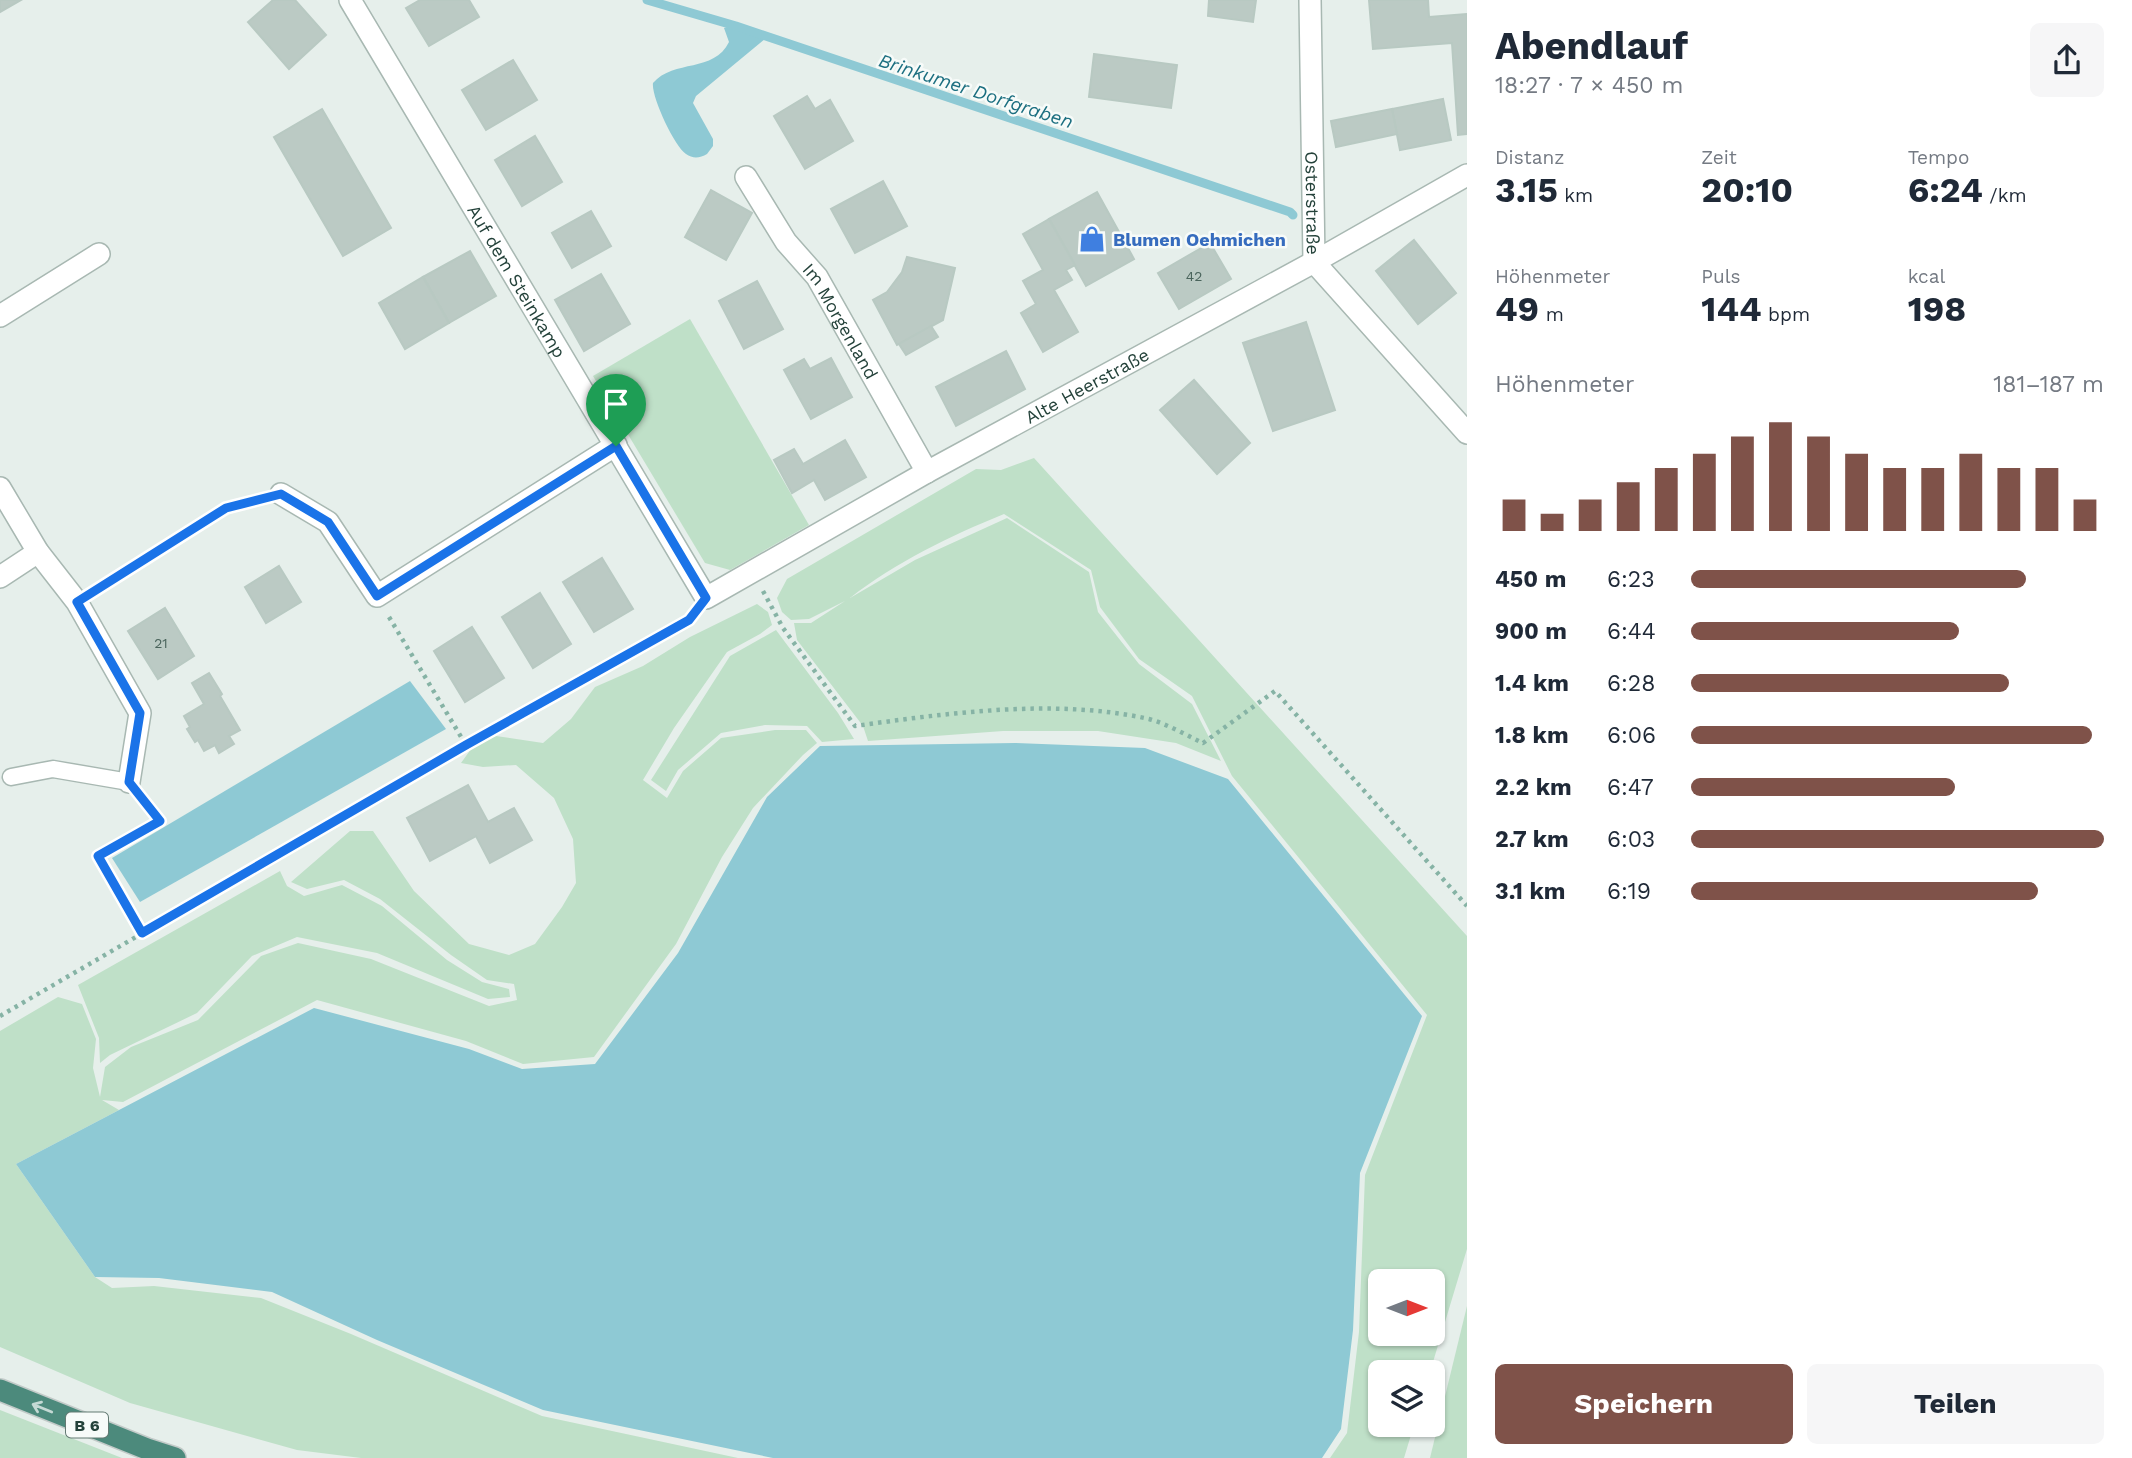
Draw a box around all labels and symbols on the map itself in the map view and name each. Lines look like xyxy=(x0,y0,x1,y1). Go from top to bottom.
water label: Brinkumer Dorfgraben xyxy=(876,49,1076,133)
street label: Osterstraße xyxy=(1302,151,1324,255)
street label: Auf dem Steinkamp xyxy=(464,201,571,361)
shop icon: Blumen Oehmichen xyxy=(1077,224,1107,254)
place label: Blumen Oehmichen xyxy=(1113,229,1286,250)
street label: Im Morgenland xyxy=(799,258,883,383)
house number: 42 xyxy=(1186,268,1202,284)
street label: Alte Heerstraße xyxy=(1021,343,1152,427)
pin xyxy=(586,374,646,446)
house number: 21 xyxy=(154,635,168,651)
north arrow xyxy=(1368,1269,1446,1346)
one-way arrow xyxy=(32,1400,54,1413)
road number: B 6 xyxy=(66,1413,108,1438)

